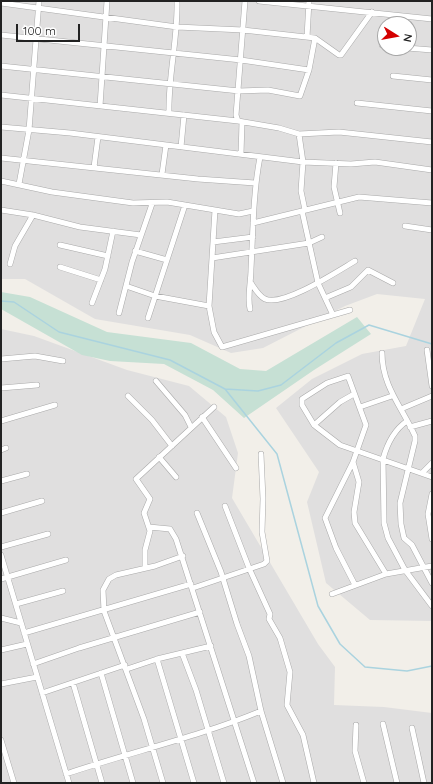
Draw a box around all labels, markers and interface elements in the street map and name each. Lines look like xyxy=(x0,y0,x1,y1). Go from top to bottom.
scale bar xyxy=(18,16,82,42)
north arrow xyxy=(377,16,417,56)
text: 100 m xyxy=(23,23,56,38)
text: N xyxy=(400,33,415,43)

